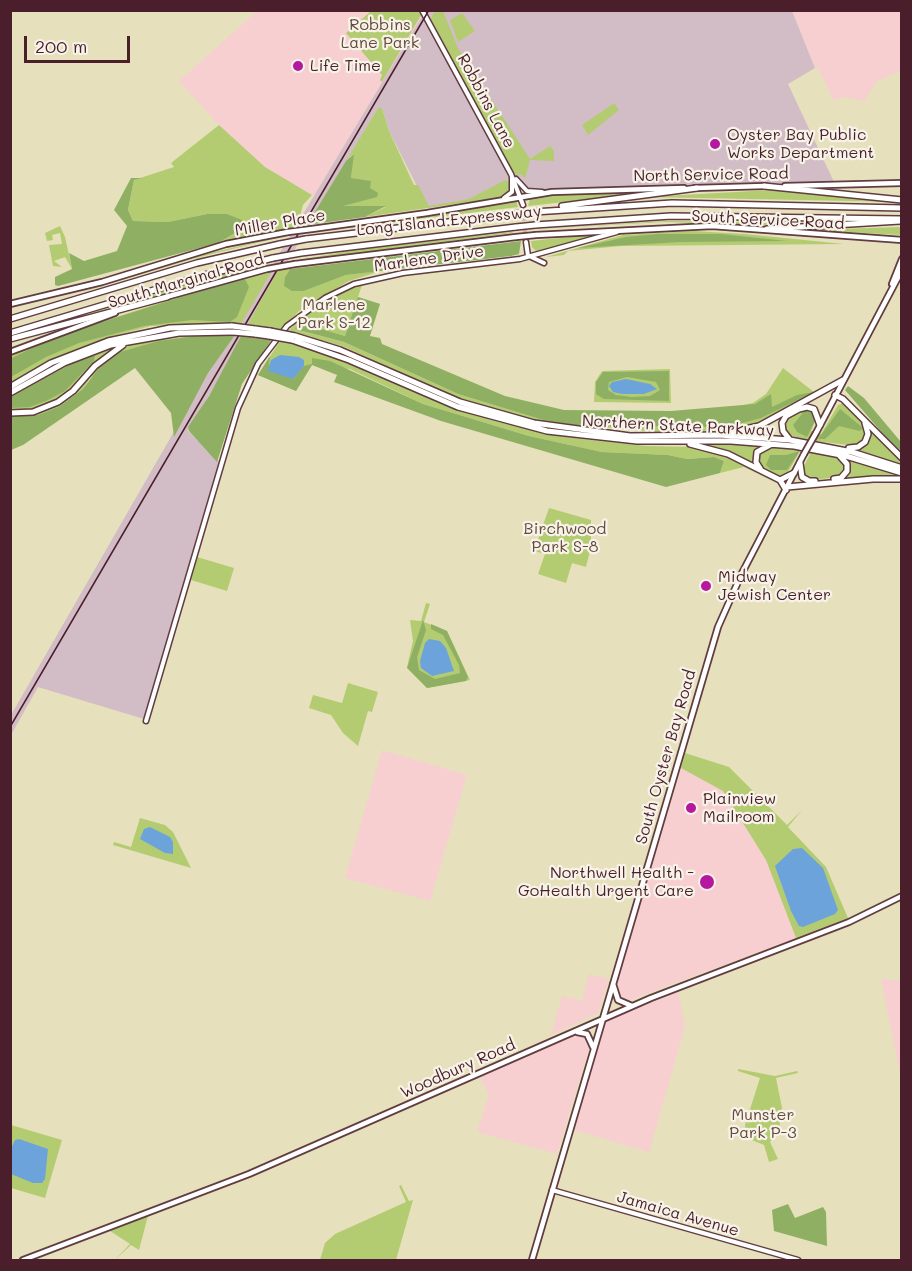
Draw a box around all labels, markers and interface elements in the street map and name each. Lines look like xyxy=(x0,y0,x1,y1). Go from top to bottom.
park label: Robbins Lane Park xyxy=(341,15,419,53)
scale bar xyxy=(27,24,134,62)
text: 200 m xyxy=(35,34,87,58)
street label: Robbins Lane xyxy=(453,51,519,151)
place label: Life Time xyxy=(310,56,381,76)
marker: Life Time xyxy=(291,59,305,73)
place label: Oyster Bay Public Works Department xyxy=(727,125,874,163)
marker: Oyster Bay Public Works Department xyxy=(708,137,722,151)
street label: North Service Road xyxy=(633,164,789,186)
street label: Long Island Expressway xyxy=(356,202,542,240)
street label: Miller Place xyxy=(233,206,327,240)
street label: South Service Road xyxy=(691,206,845,234)
street label: Marlene Drive xyxy=(373,242,485,276)
street label: South Marginal Road xyxy=(106,250,266,312)
park label: Marlene Park S-12 xyxy=(297,295,371,333)
street label: Northern State Parkway xyxy=(581,411,775,441)
park label: Birchwood Park S-8 xyxy=(524,519,606,557)
place label: Midway Jewish Center xyxy=(718,567,831,605)
marker: Midway Jewish Center xyxy=(699,579,713,593)
street label: South Oyster Bay Road xyxy=(632,668,700,846)
place label: Plainview Mailroom xyxy=(703,789,776,827)
marker: Plainview Mailroom xyxy=(684,801,698,815)
place label: Northwell Health - GoHealth Urgent Care xyxy=(518,863,694,901)
marker: Northwell Health - GoHealth Urgent Care xyxy=(698,873,716,891)
street label: Woodbury Road xyxy=(398,1035,518,1103)
park label: Munster Park P-3 xyxy=(729,1105,797,1143)
street label: Jamaica Avenue xyxy=(615,1187,741,1241)

